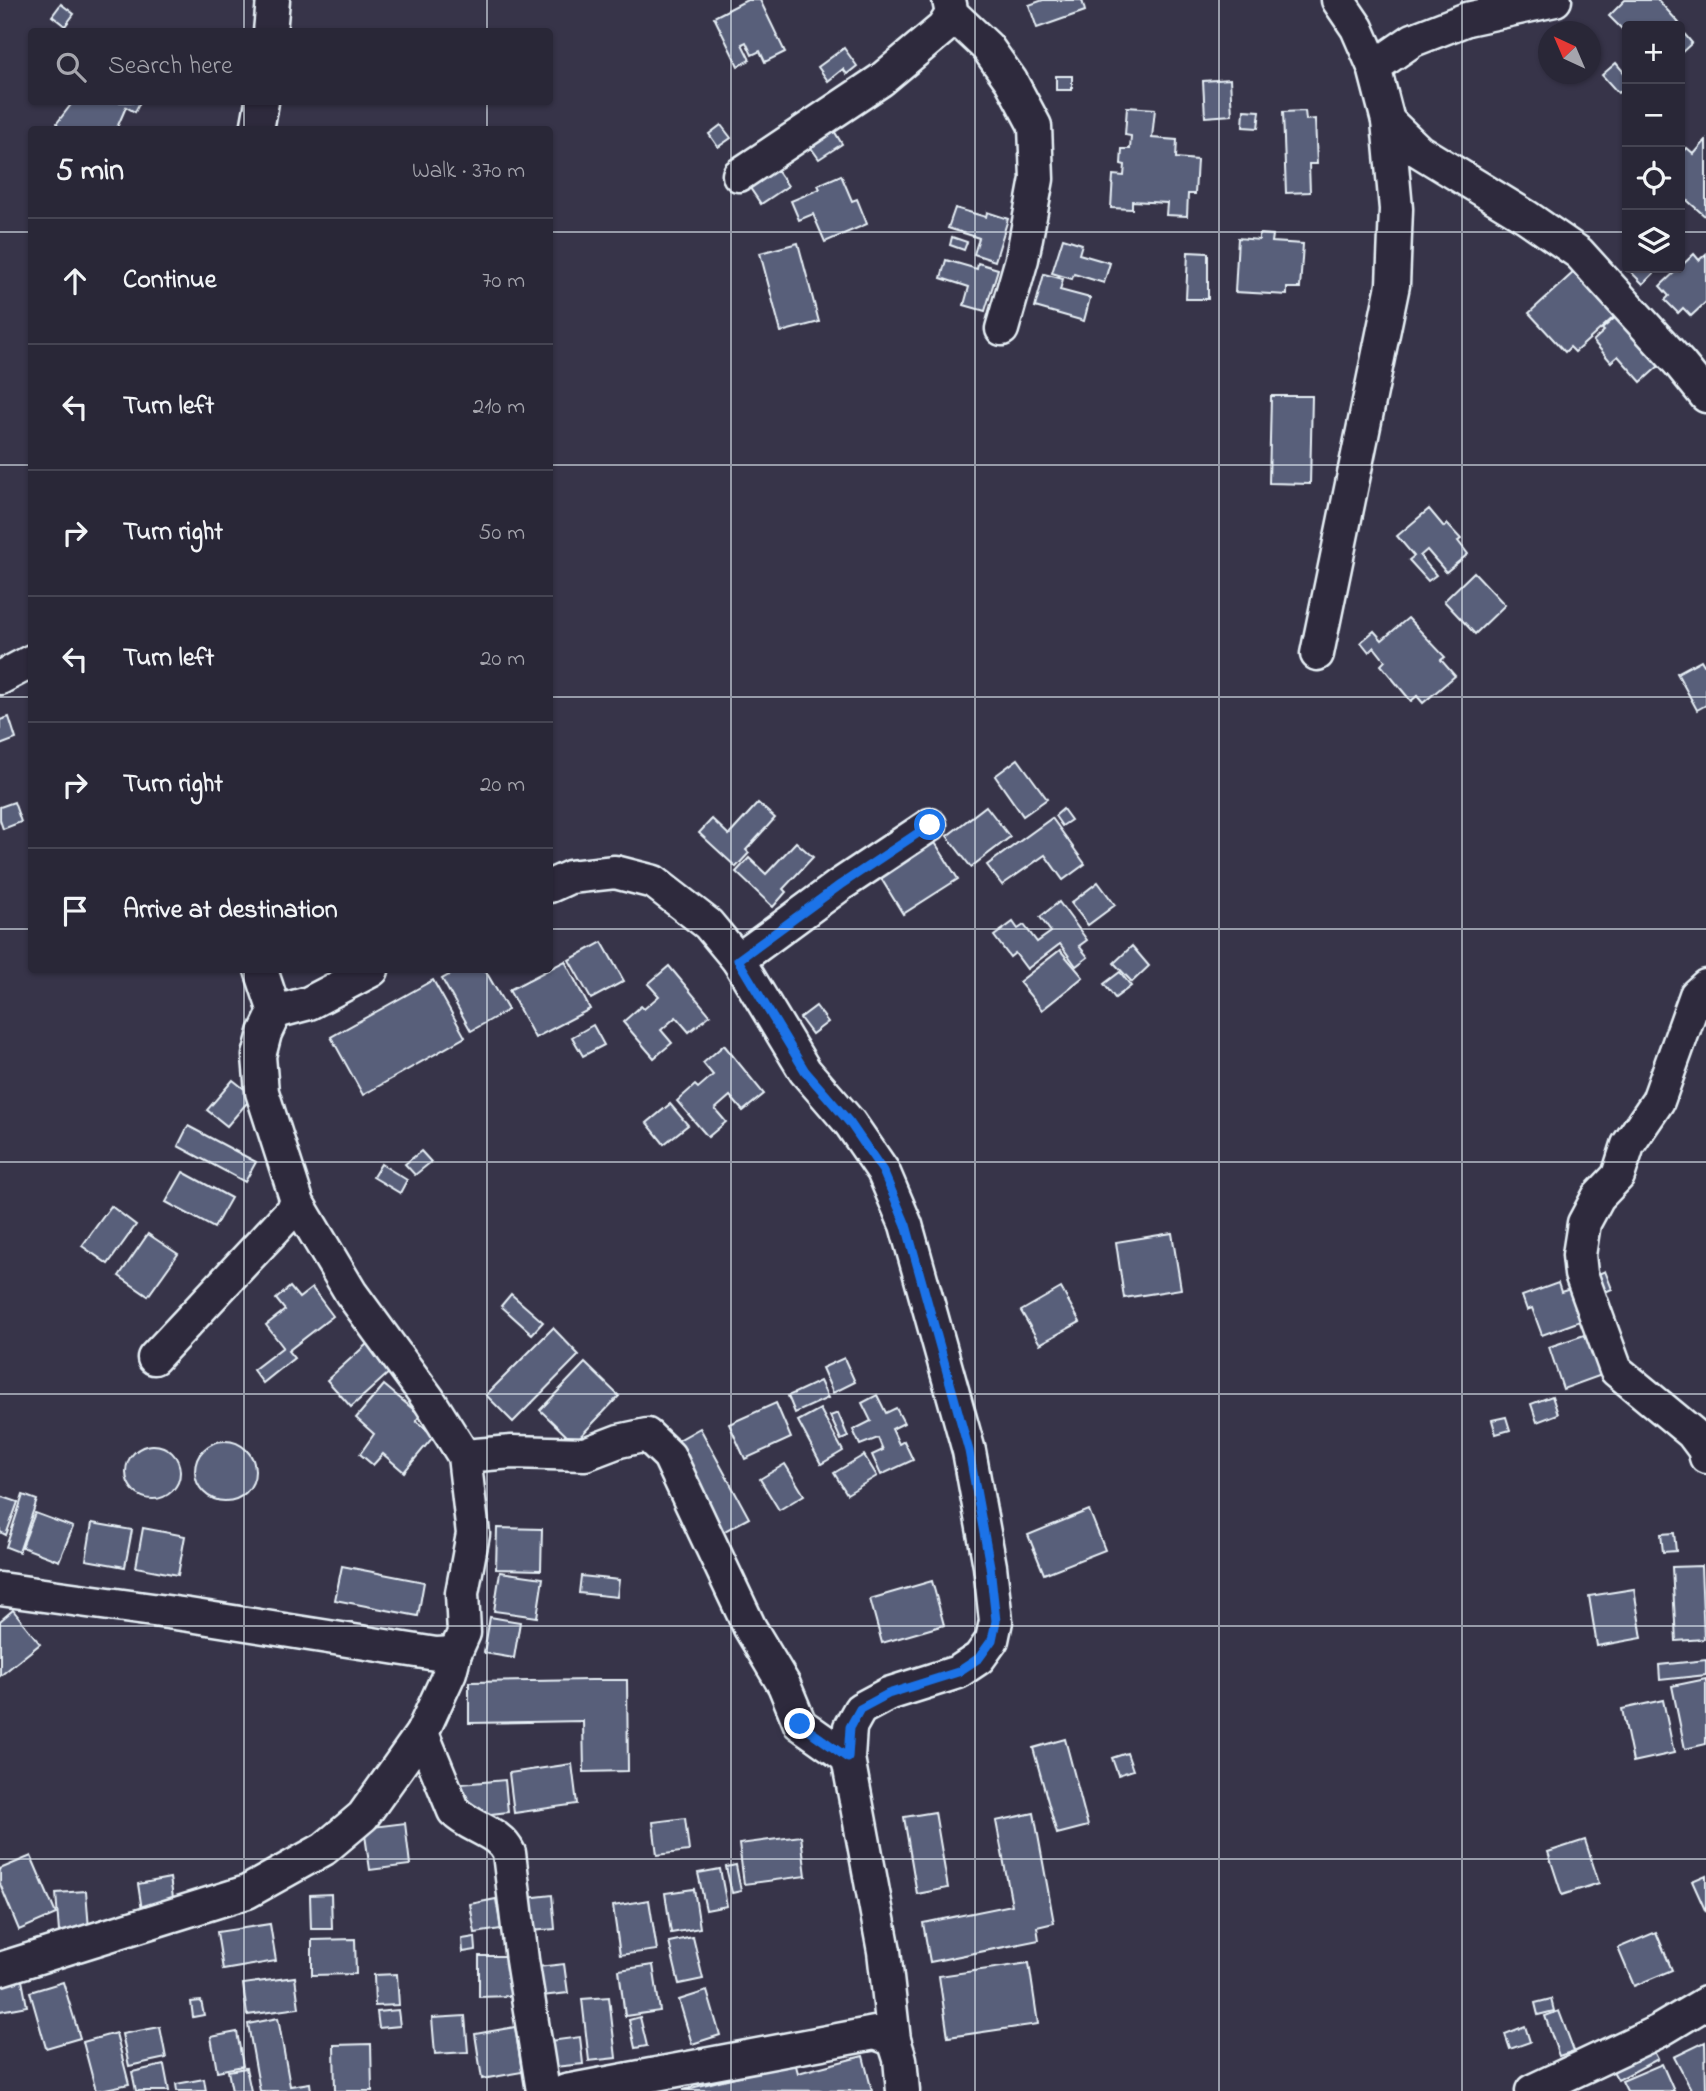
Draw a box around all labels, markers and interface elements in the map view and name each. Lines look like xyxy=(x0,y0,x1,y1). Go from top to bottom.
north arrow xyxy=(1538,21,1601,84)
map controls xyxy=(1622,21,1685,273)
button: + xyxy=(1622,21,1685,84)
search box xyxy=(28,28,553,105)
icon: search xyxy=(52,48,90,86)
text: Search here xyxy=(108,48,233,86)
button: − xyxy=(1622,84,1685,147)
button: locate xyxy=(1622,147,1685,210)
text: 5 min xyxy=(56,150,124,194)
text: Walk · 370 m xyxy=(412,155,525,188)
button: layers xyxy=(1622,210,1685,273)
icon: ahead xyxy=(56,262,94,300)
text: Continue xyxy=(123,262,216,300)
text: 70 m xyxy=(482,265,525,298)
icon: left xyxy=(56,388,94,426)
text: Turn left xyxy=(123,388,214,426)
text: 210 m xyxy=(473,391,525,424)
icon: right xyxy=(56,514,94,552)
text: Turn right xyxy=(123,514,223,552)
text: 50 m xyxy=(478,517,525,550)
icon: left xyxy=(56,640,94,678)
text: Turn left xyxy=(123,640,214,678)
text: 20 m xyxy=(480,643,525,676)
icon: right xyxy=(56,766,94,804)
text: Turn right xyxy=(123,766,223,804)
text: 20 m xyxy=(480,769,525,802)
route start xyxy=(914,809,945,840)
icon: arrive xyxy=(56,892,94,930)
text: Arrive at destination xyxy=(123,892,338,930)
route end xyxy=(784,1708,815,1739)

